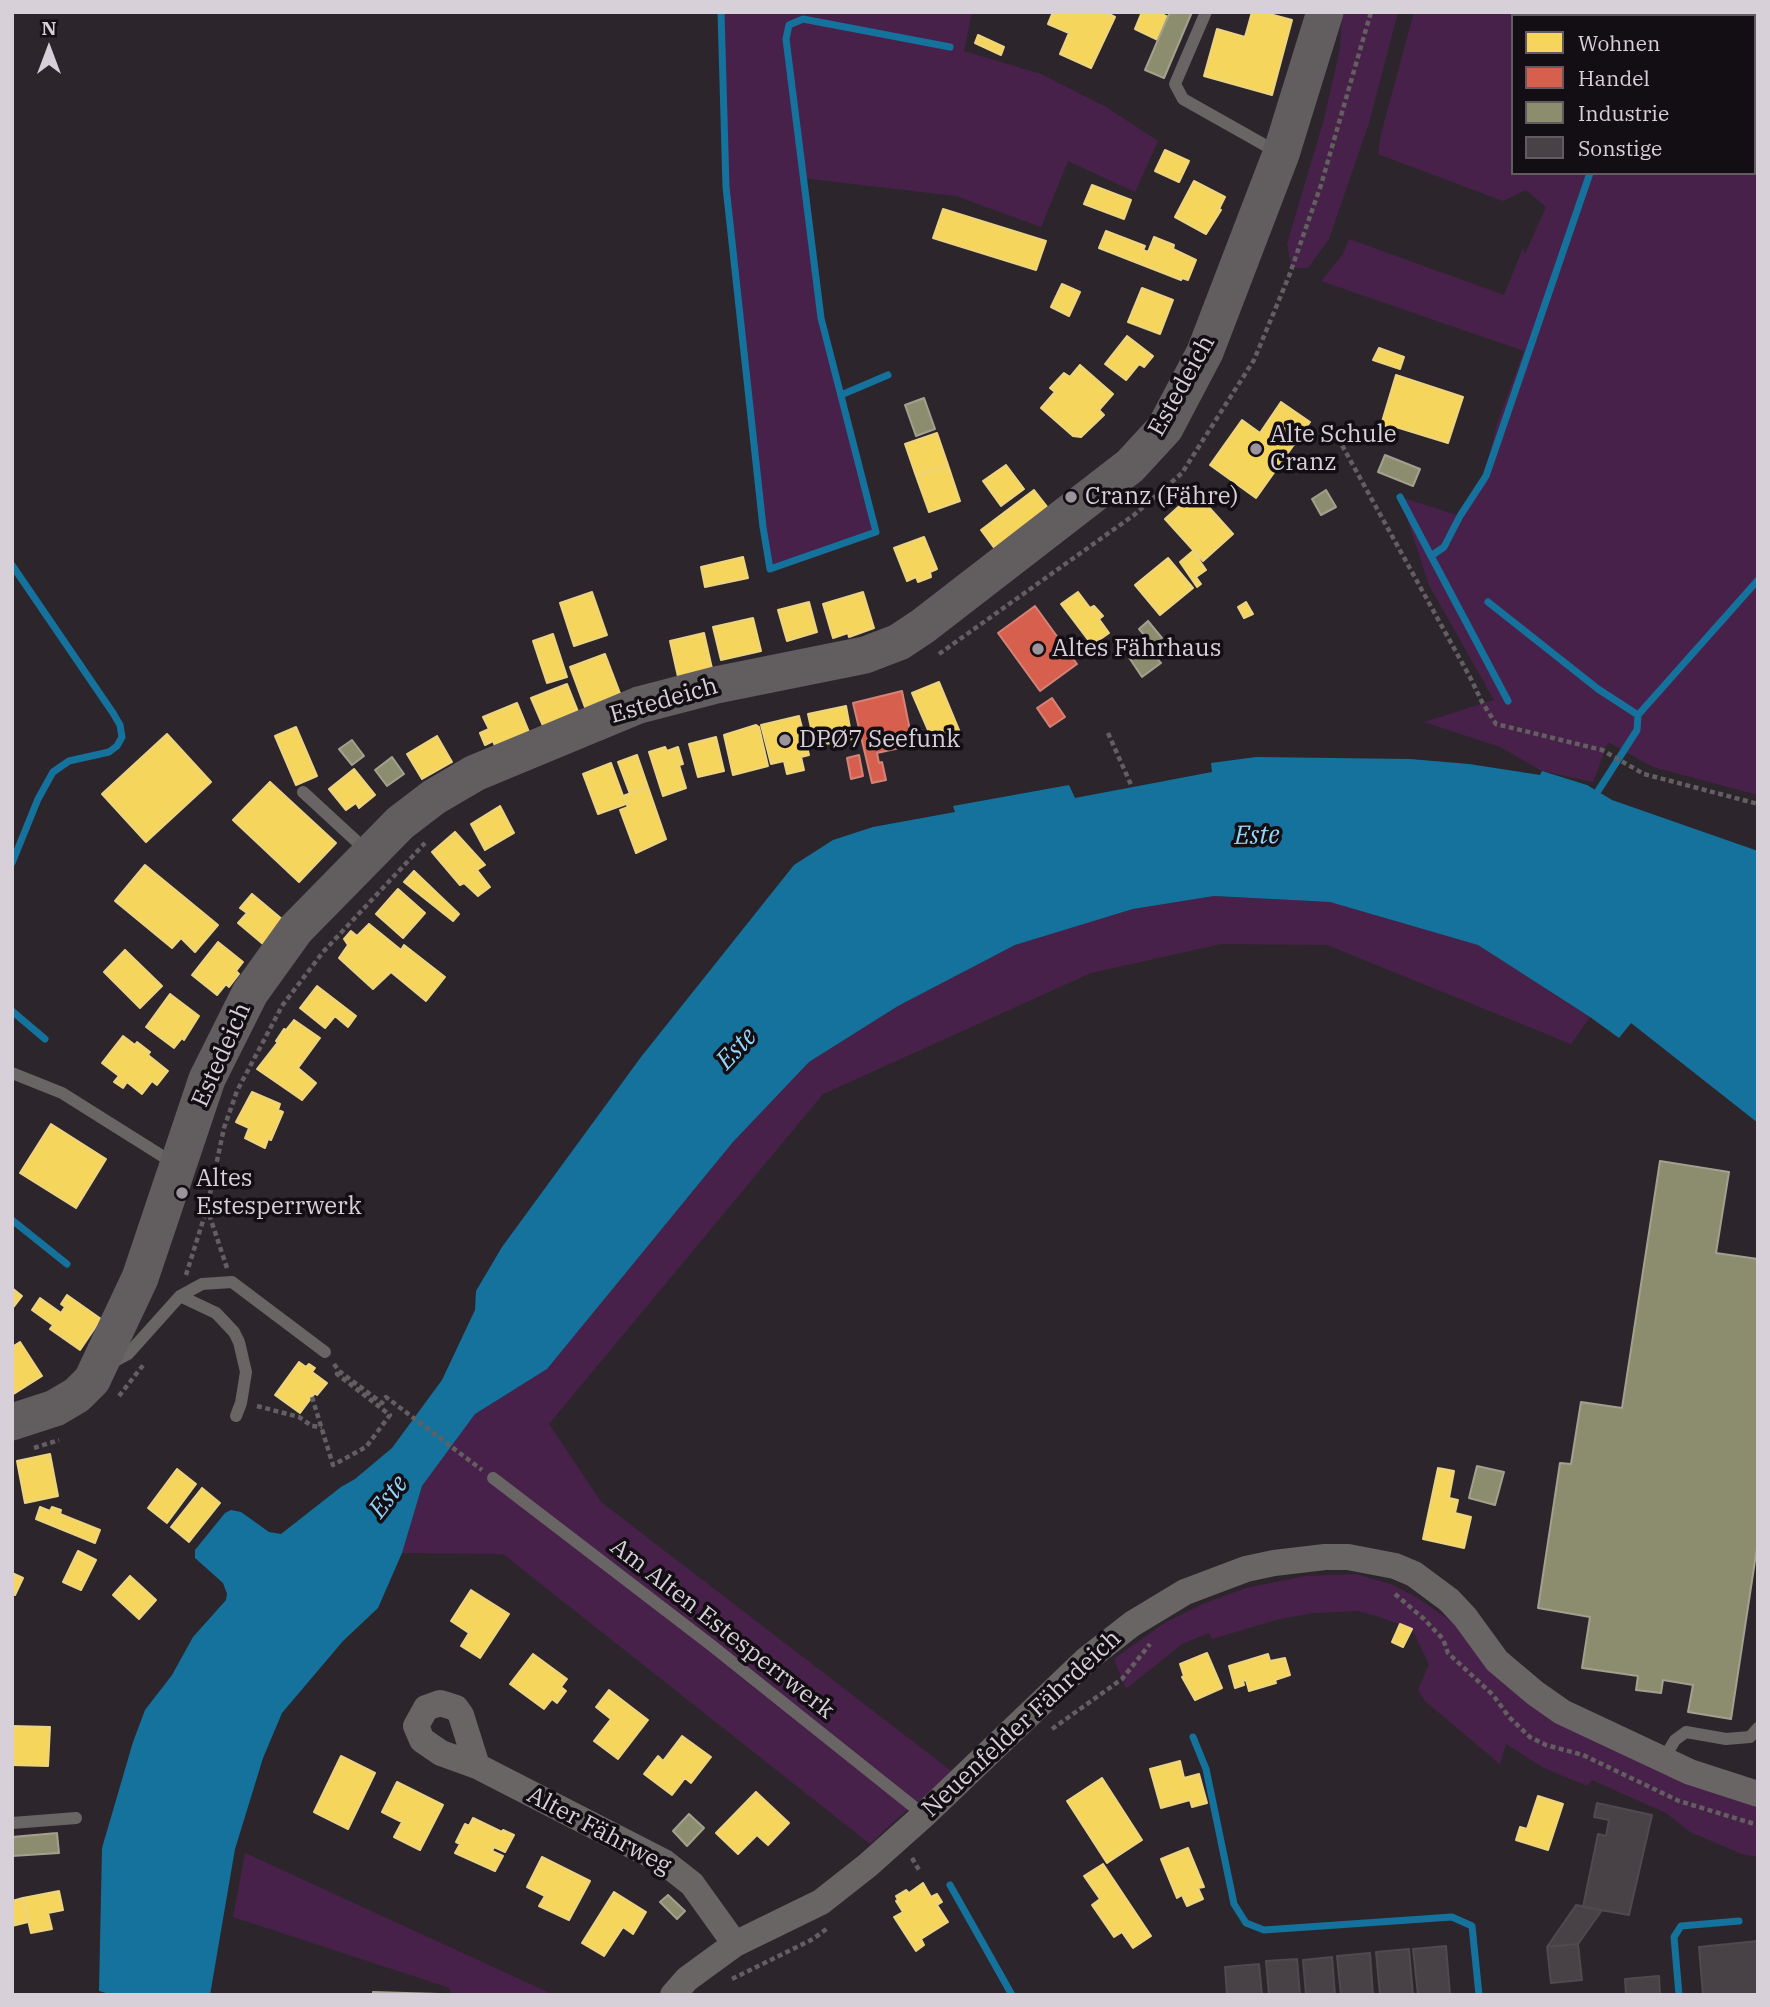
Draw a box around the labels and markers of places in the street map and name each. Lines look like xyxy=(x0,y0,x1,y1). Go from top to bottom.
place label: Alte Schule Cranz xyxy=(1270,421,1397,477)
marker: Alte Schule Cranz xyxy=(1248,441,1264,457)
place label: Cranz (Fähre) xyxy=(1085,483,1238,511)
marker: Cranz (Fähre) xyxy=(1063,489,1079,505)
place label: Altes Fährhaus xyxy=(1052,635,1221,663)
marker: Altes Fährhaus xyxy=(1030,641,1046,657)
place label: DPØ7 Seefunk xyxy=(799,726,960,754)
marker: DPØ7 Seefunk xyxy=(777,732,793,748)
place label: Altes Estesperrwerk xyxy=(196,1165,362,1221)
marker: Altes Estesperrwerk xyxy=(174,1185,190,1201)

